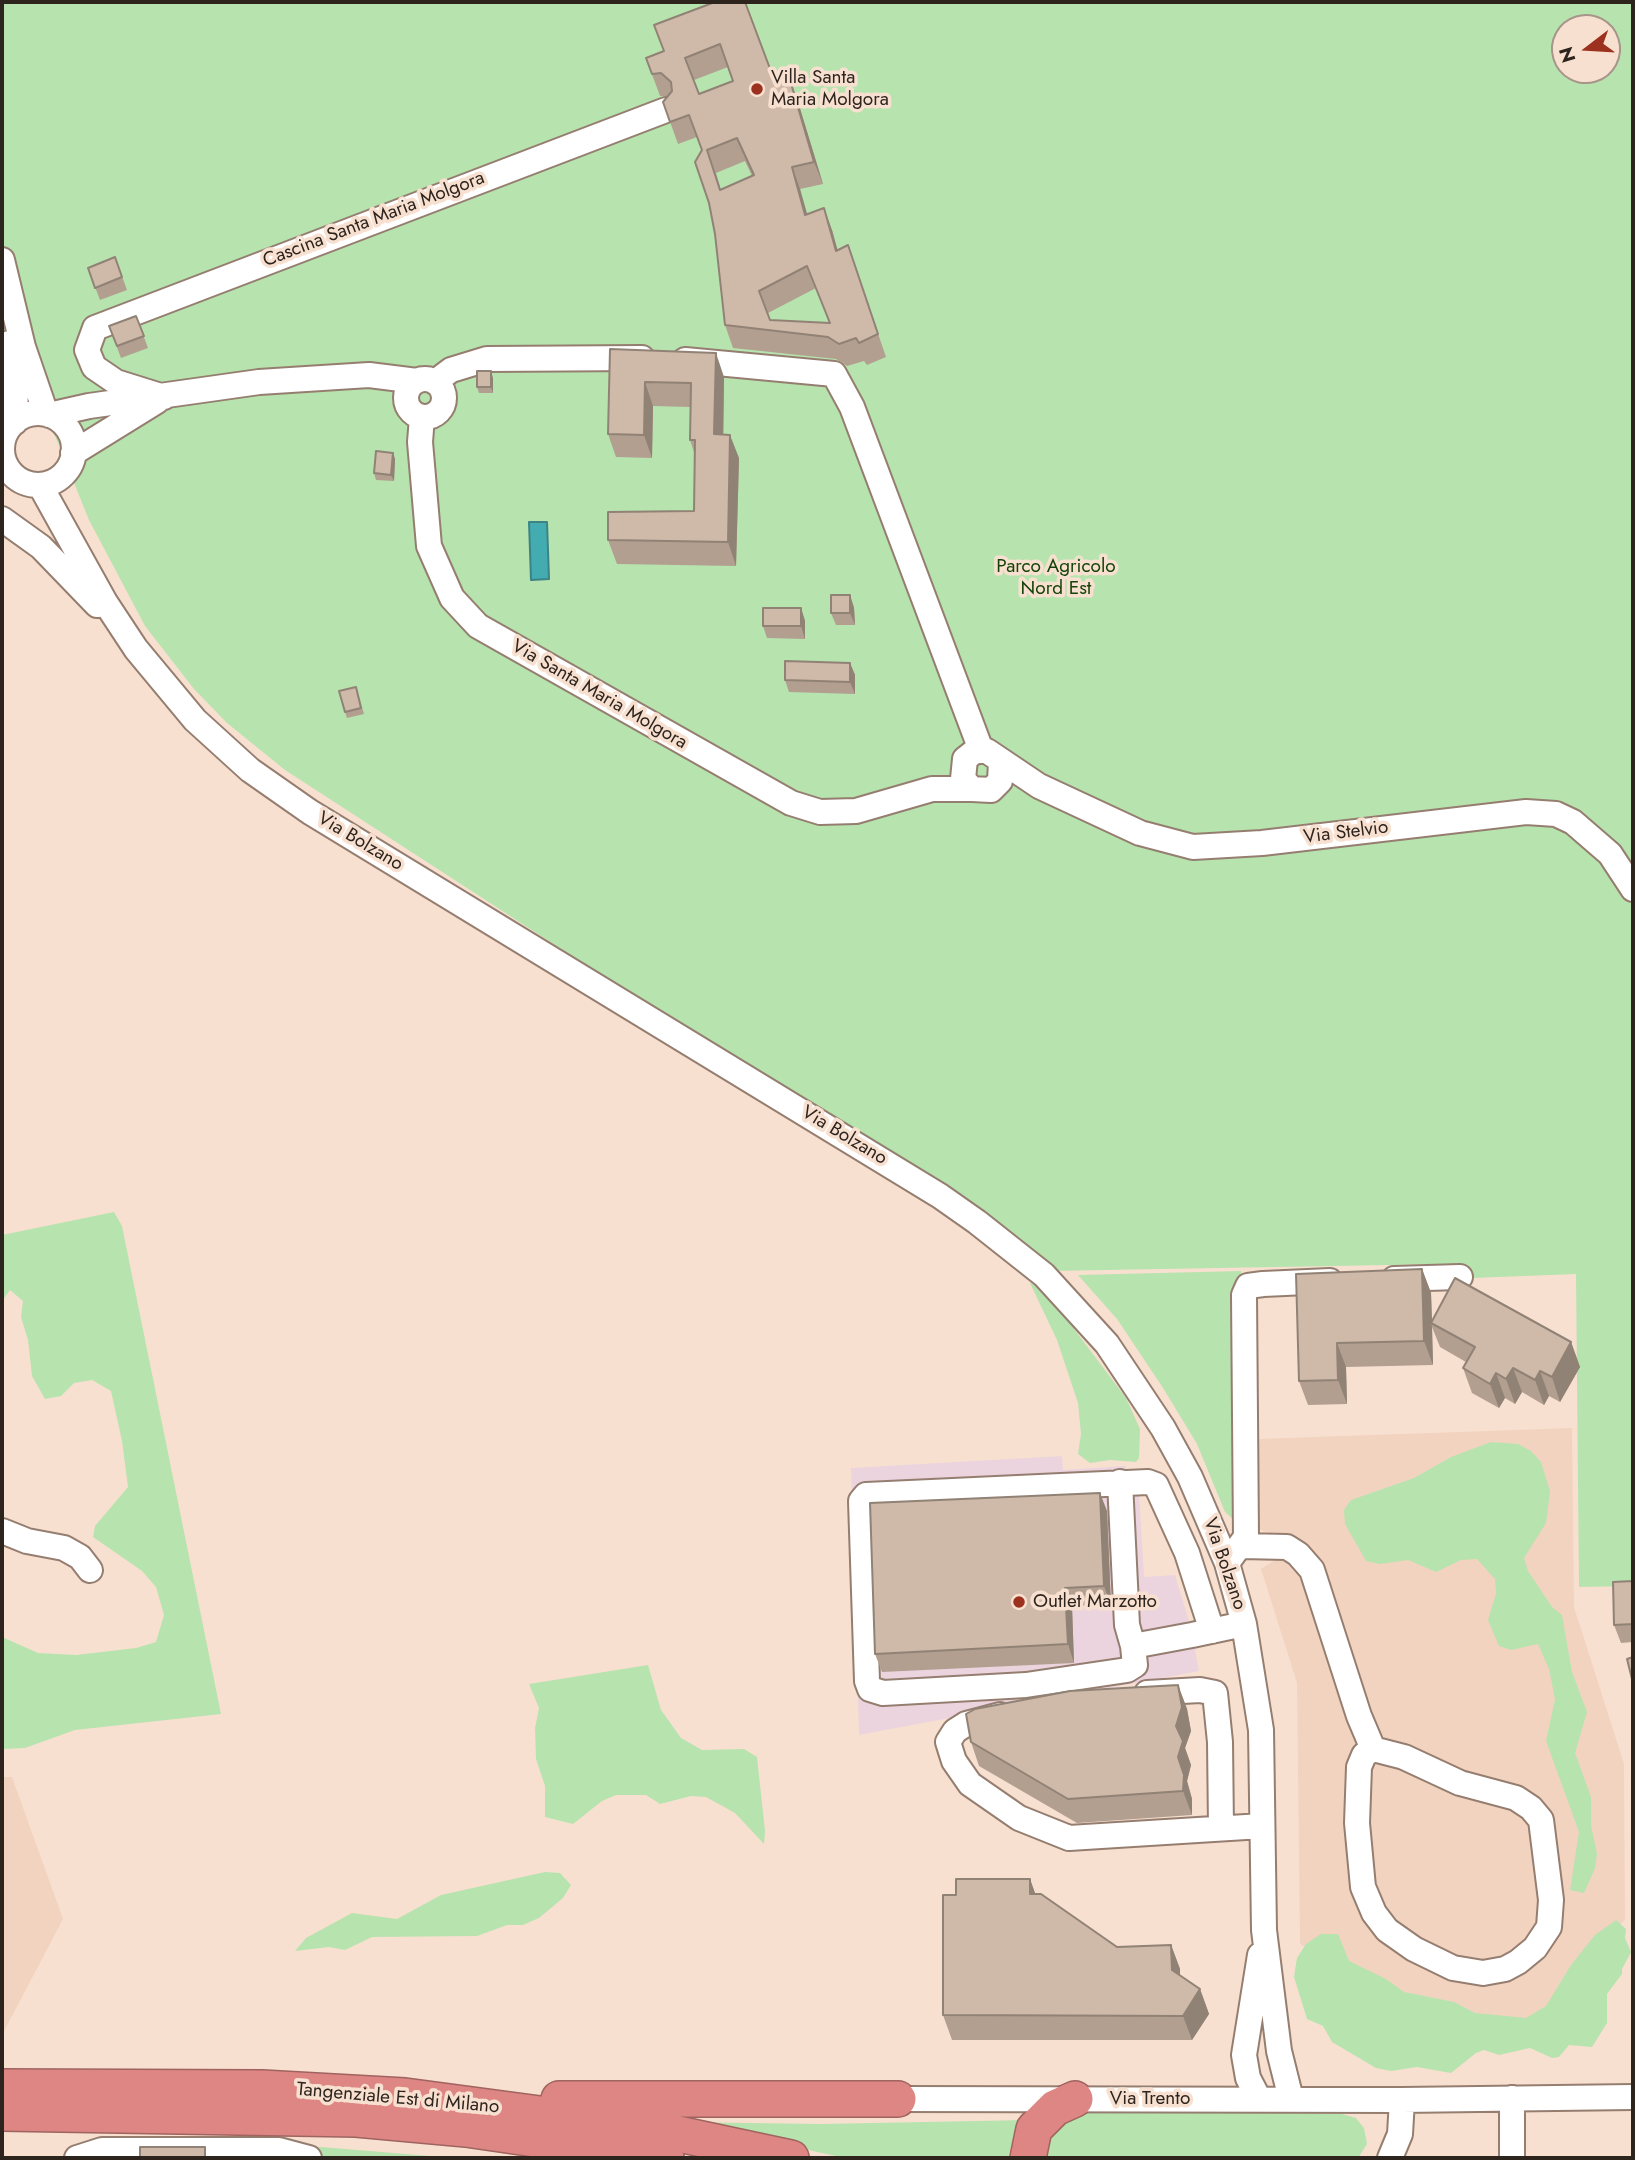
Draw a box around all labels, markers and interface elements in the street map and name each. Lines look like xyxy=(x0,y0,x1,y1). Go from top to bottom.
north arrow xyxy=(1551,14,1621,84)
text: N xyxy=(1552,44,1582,66)
place label: Villa Santa Maria Molgora xyxy=(771,67,889,111)
marker: Villa Santa Maria Molgora xyxy=(749,81,765,97)
street label: Cascina Santa Maria Molgora xyxy=(260,167,488,273)
park label: Parco Agricolo Nord Est xyxy=(996,556,1116,600)
street label: Via Santa Maria Molgora xyxy=(507,635,691,755)
street label: Via Bolzano xyxy=(313,808,407,876)
street label: Via Stelvio xyxy=(1302,816,1390,850)
street label: Via Bolzano xyxy=(797,1102,891,1170)
street label: Via Bolzano xyxy=(1198,1515,1250,1613)
place label: Outlet Marzotto xyxy=(1033,1591,1157,1613)
marker: Outlet Marzotto xyxy=(1011,1594,1027,1610)
street label: Tangenziale Est di Milano xyxy=(296,2079,500,2119)
street label: Via Trento xyxy=(1110,2088,1190,2110)

